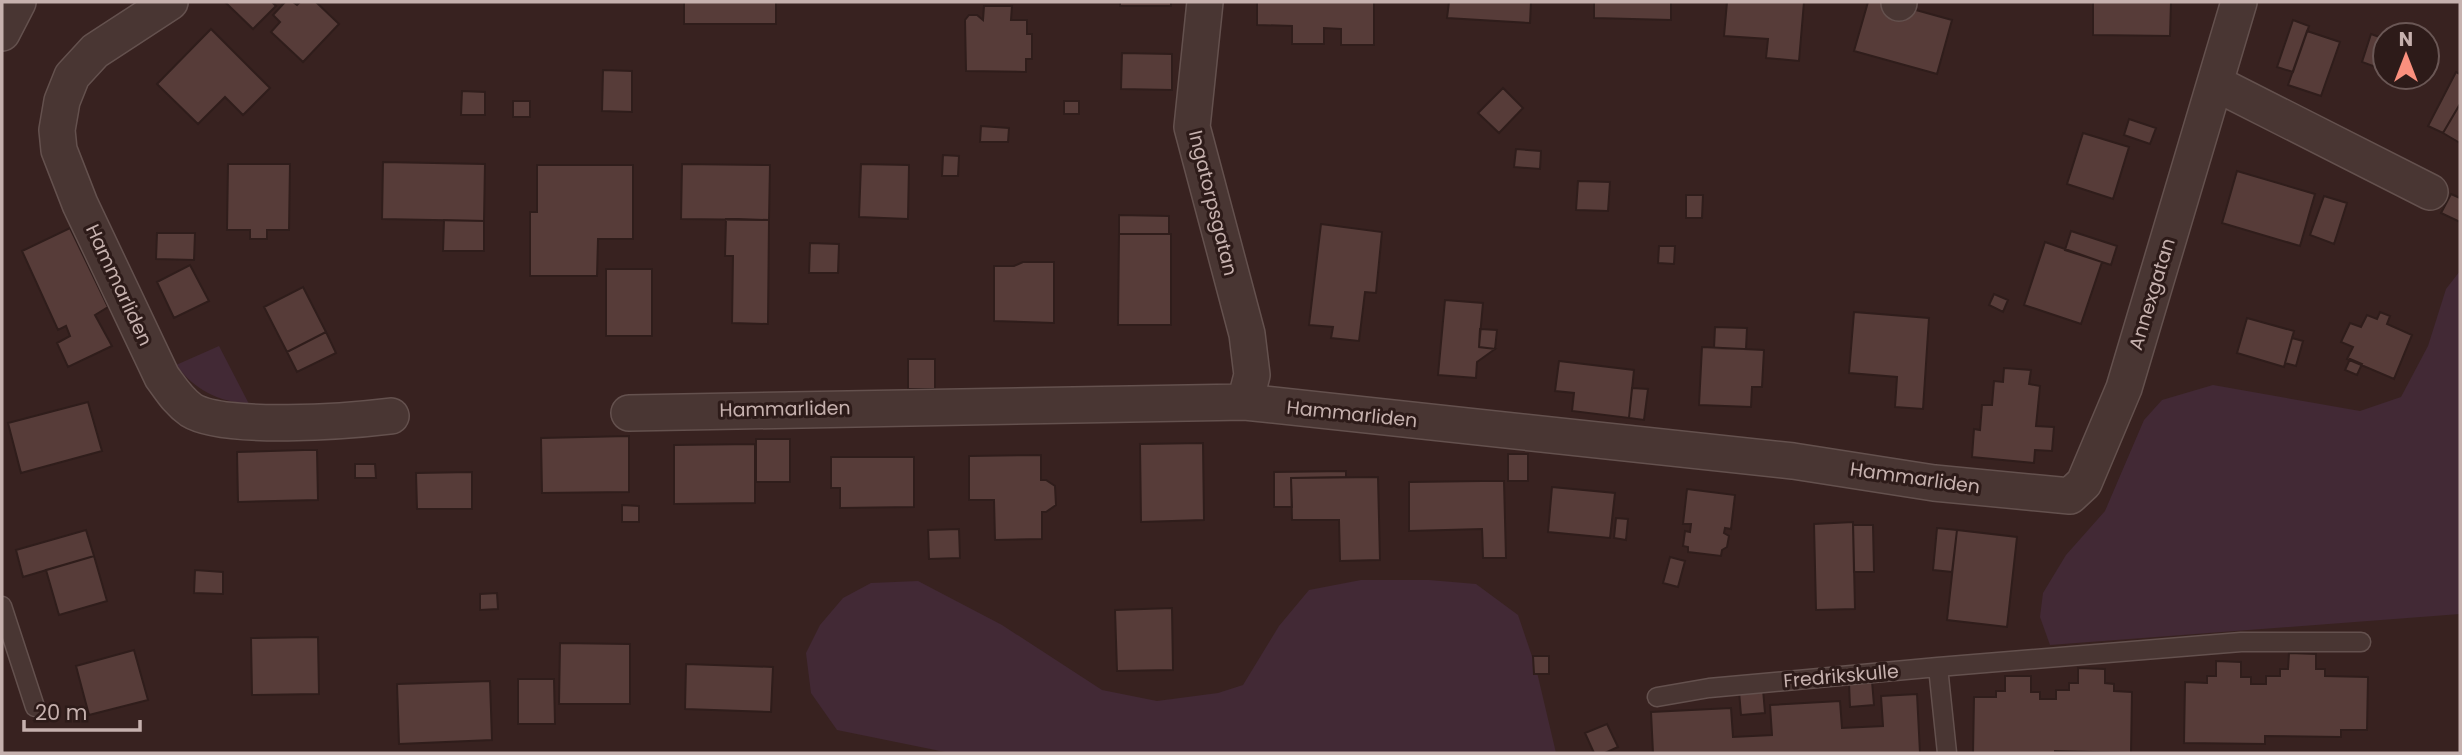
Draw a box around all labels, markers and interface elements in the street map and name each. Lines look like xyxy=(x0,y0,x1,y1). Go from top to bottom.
north arrow xyxy=(2371,21,2441,91)
text: N xyxy=(2399,26,2413,53)
street label: Ingatorpsgatan xyxy=(1182,127,1244,279)
street label: Hammarliden xyxy=(79,220,159,350)
street label: Annexgatan xyxy=(2122,235,2182,353)
street label: Hammarliden xyxy=(719,394,851,424)
street label: Hammarliden xyxy=(1285,394,1419,434)
street label: Hammarliden xyxy=(1848,456,1982,500)
street label: Fredrikskulle xyxy=(1782,658,1900,694)
scale bar xyxy=(24,688,140,732)
text: 20 m xyxy=(35,698,88,727)

